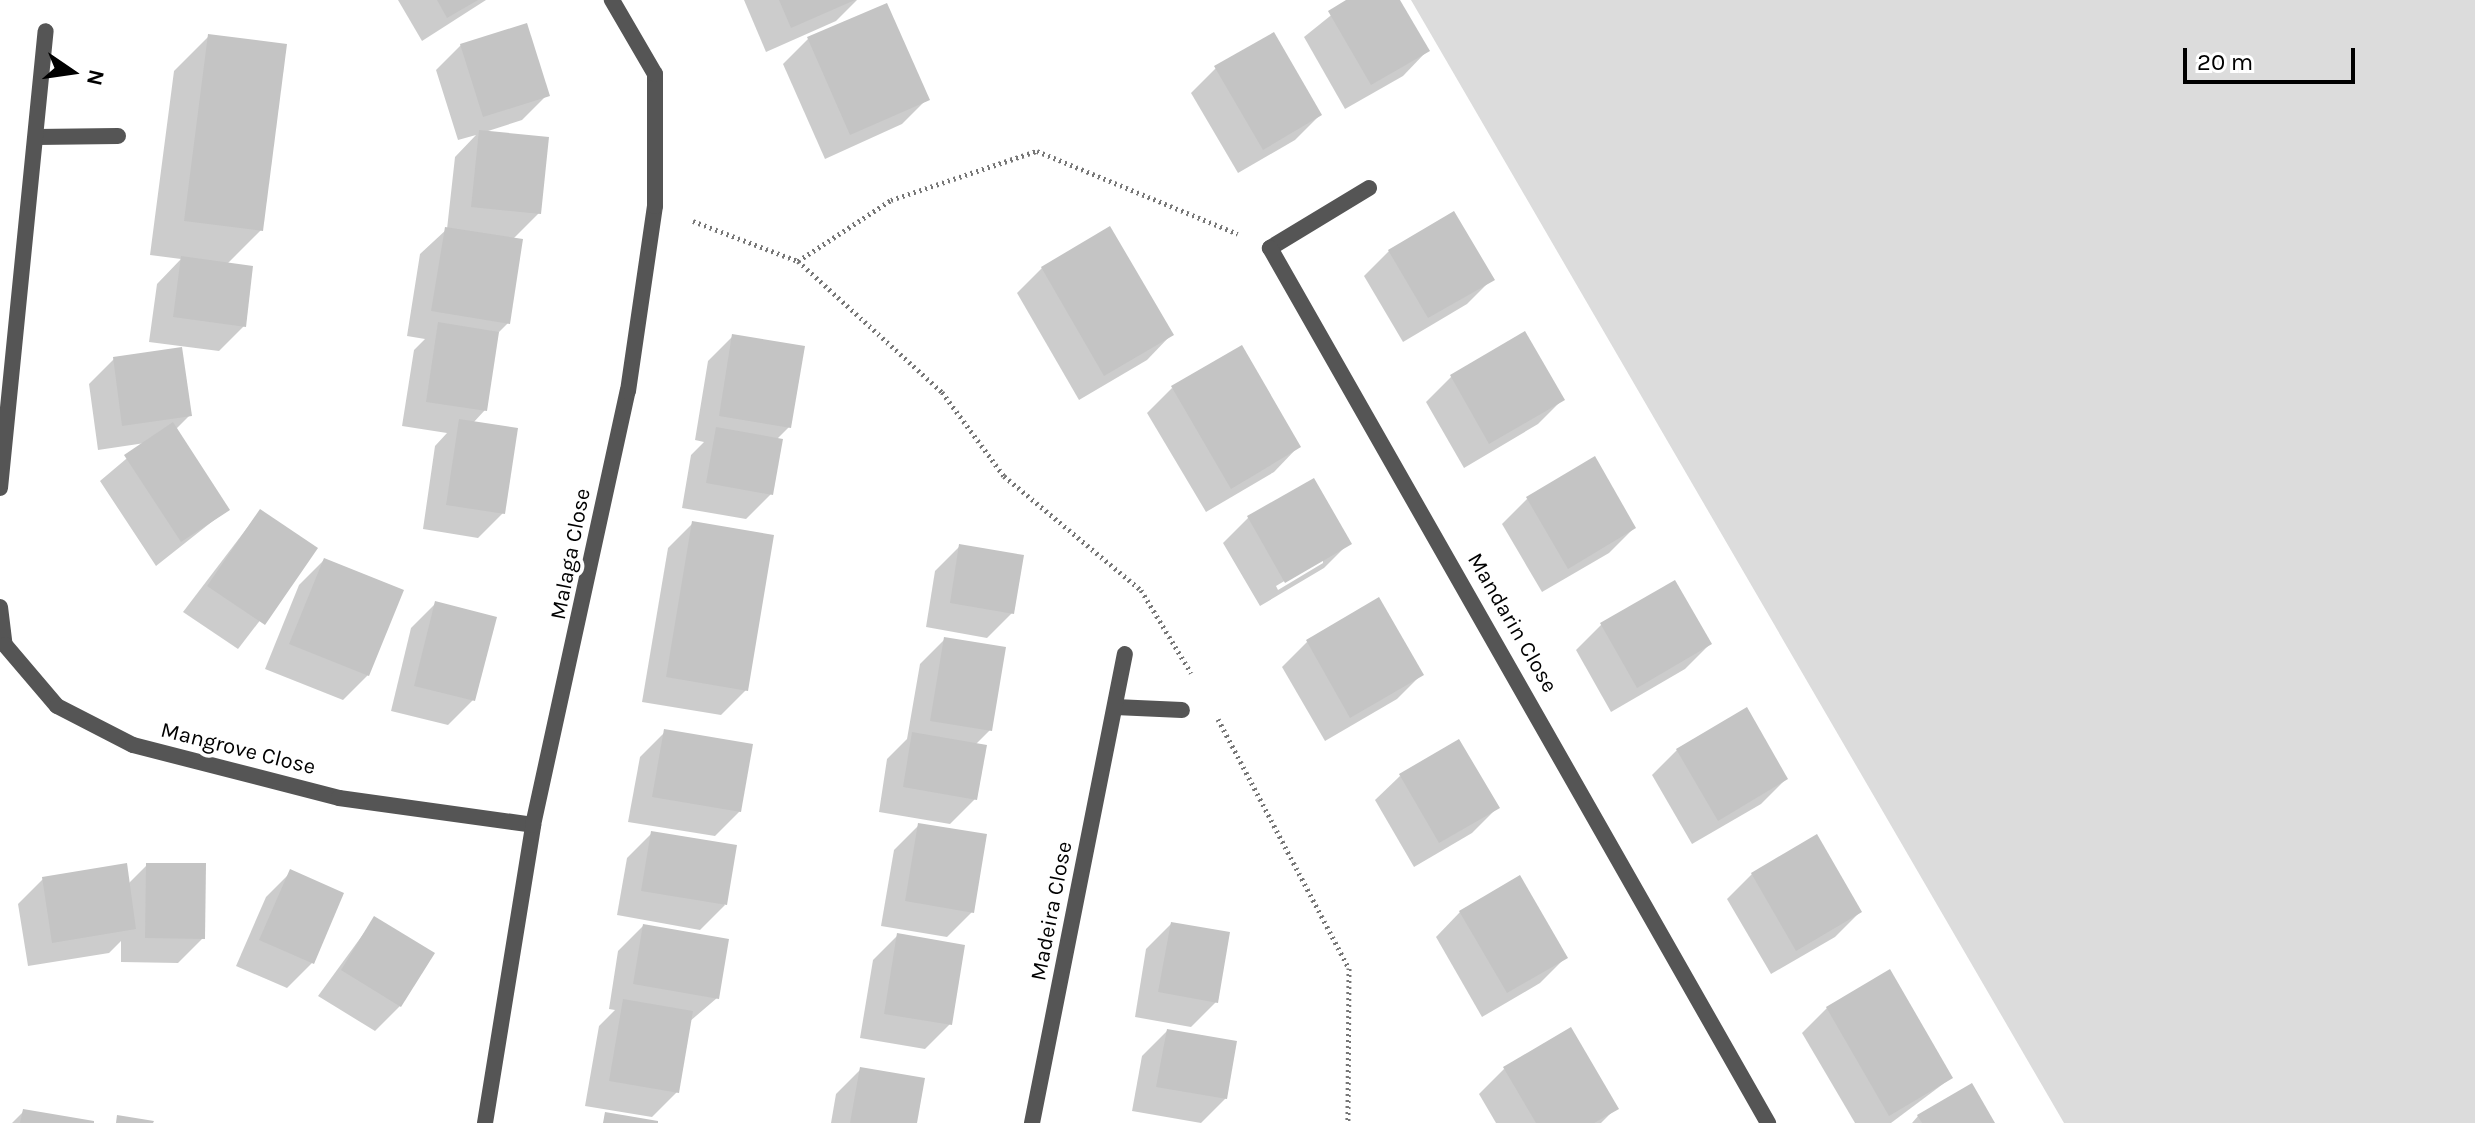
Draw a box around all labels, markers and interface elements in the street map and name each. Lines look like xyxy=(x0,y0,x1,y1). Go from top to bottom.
north arrow xyxy=(32,32,112,112)
scale bar xyxy=(2187,32,2359,82)
text: 20 m xyxy=(2197,48,2253,76)
text: N xyxy=(81,67,110,88)
street label: Malaga Close xyxy=(545,486,597,622)
street label: Mandarin Close xyxy=(1461,549,1563,697)
street label: Mangrove Close xyxy=(158,717,318,781)
street label: Madeira Close xyxy=(1026,839,1078,983)

